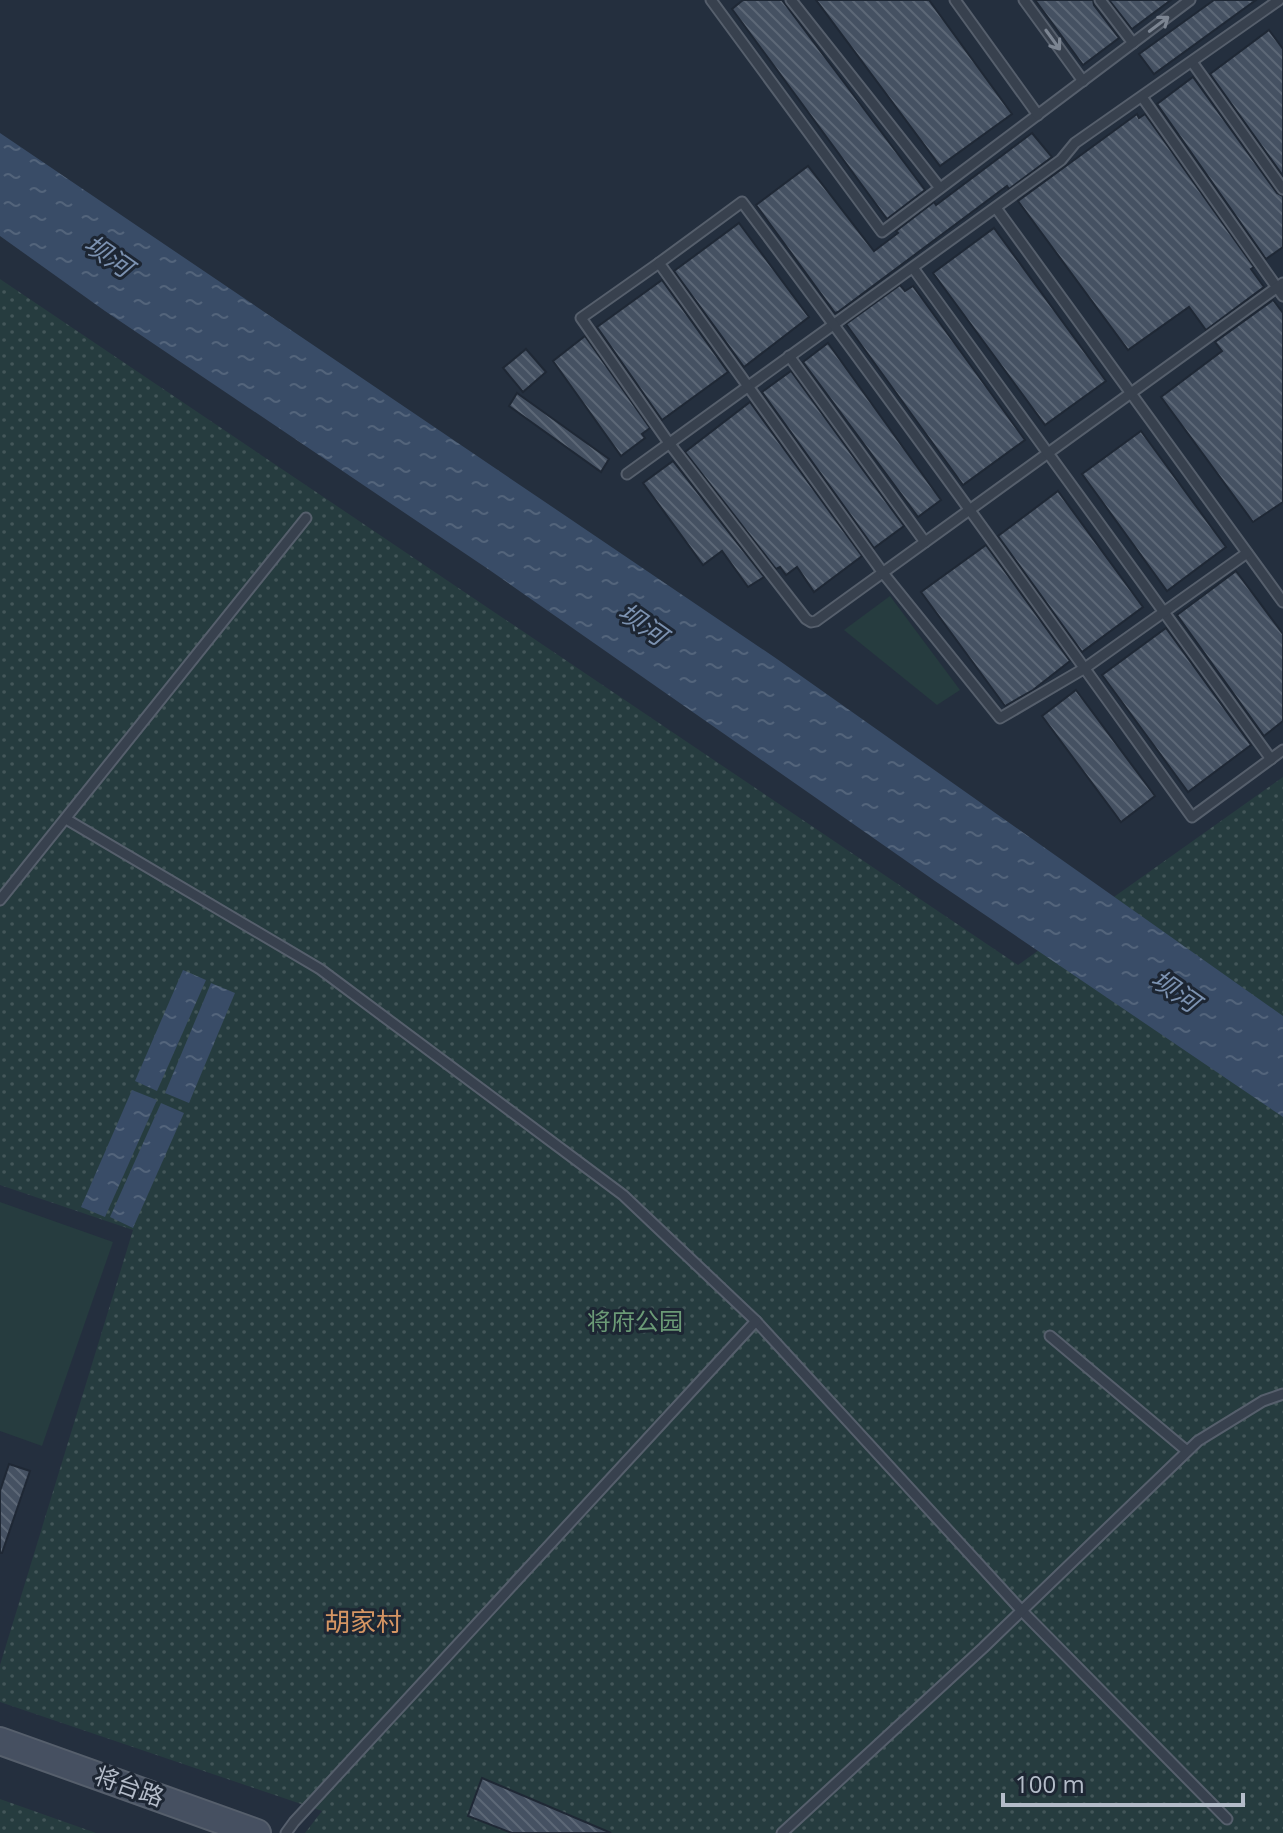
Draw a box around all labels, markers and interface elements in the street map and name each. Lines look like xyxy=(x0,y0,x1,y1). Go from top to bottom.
one-way arrow xyxy=(1148,15,1169,32)
one-way arrow xyxy=(1045,29,1062,51)
water label: 坝河 xyxy=(77,226,144,288)
water label: 坝河 xyxy=(611,594,678,656)
water label: 坝河 xyxy=(1144,961,1211,1023)
park label: 将府公园 xyxy=(587,1304,683,1337)
district label: 胡家村 xyxy=(324,1603,402,1639)
scale bar xyxy=(1003,1757,1243,1807)
street label: 将台路 xyxy=(90,1758,169,1813)
text: 100 m xyxy=(1015,1767,1085,1800)

